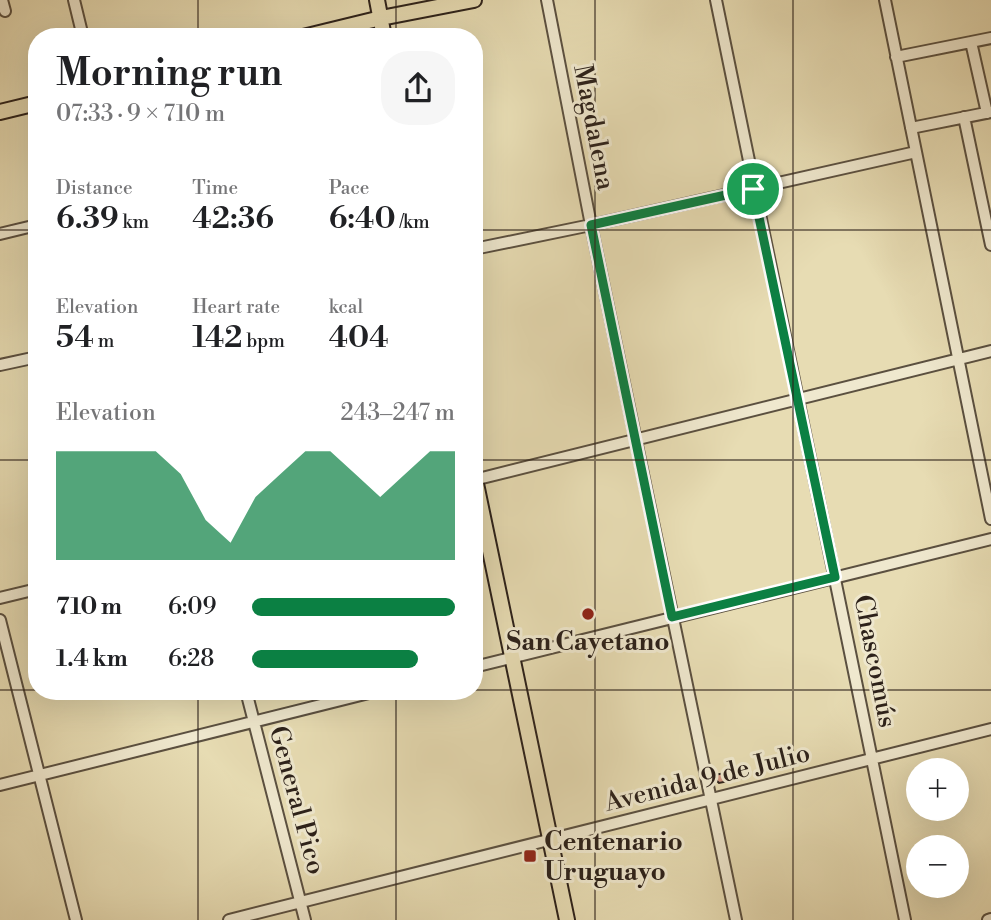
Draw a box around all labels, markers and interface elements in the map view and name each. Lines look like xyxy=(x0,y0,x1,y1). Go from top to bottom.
text: Morning run xyxy=(56,50,282,97)
button: share xyxy=(381,51,455,125)
street label: Magdalena xyxy=(566,62,622,193)
text: 07:33 · 9 × 710 m xyxy=(56,100,225,128)
pin xyxy=(723,159,783,219)
icon: arrive xyxy=(734,170,772,208)
text: Distance xyxy=(56,176,133,200)
text: Time xyxy=(192,176,238,200)
text: Pace xyxy=(329,176,369,200)
text: 6.39 xyxy=(56,200,119,238)
text: 42:36 xyxy=(192,200,274,238)
text: 6:40 xyxy=(329,200,396,238)
text: km xyxy=(119,210,149,234)
text: /km xyxy=(396,210,430,234)
text: Elevation xyxy=(56,295,138,319)
text: Heart rate xyxy=(192,295,280,319)
text: kcal xyxy=(329,295,363,319)
text: 54 xyxy=(56,319,94,357)
text: 142 xyxy=(192,319,243,357)
text: 404 xyxy=(329,319,389,357)
text: m xyxy=(94,329,114,353)
text: bpm xyxy=(243,329,285,353)
text: Elevation xyxy=(56,399,156,427)
text: 243–247 m xyxy=(340,399,455,427)
street label: Chascomús xyxy=(846,592,904,730)
text: 710 m xyxy=(56,593,122,621)
text: 6:09 xyxy=(168,593,216,621)
marker: San Cayetano xyxy=(580,606,596,622)
place label: San Cayetano xyxy=(506,626,670,658)
text: 1.4 km xyxy=(56,645,128,673)
text: 6:28 xyxy=(168,645,214,673)
street label: General Pico xyxy=(262,723,332,878)
street label: Avenida 9 de Julio xyxy=(600,737,813,819)
map controls xyxy=(906,758,969,898)
button: + xyxy=(906,758,969,821)
place label: Centenario Uruguayo xyxy=(544,826,683,888)
button: − xyxy=(906,835,969,898)
marker: Centenario Uruguayo xyxy=(522,848,538,864)

